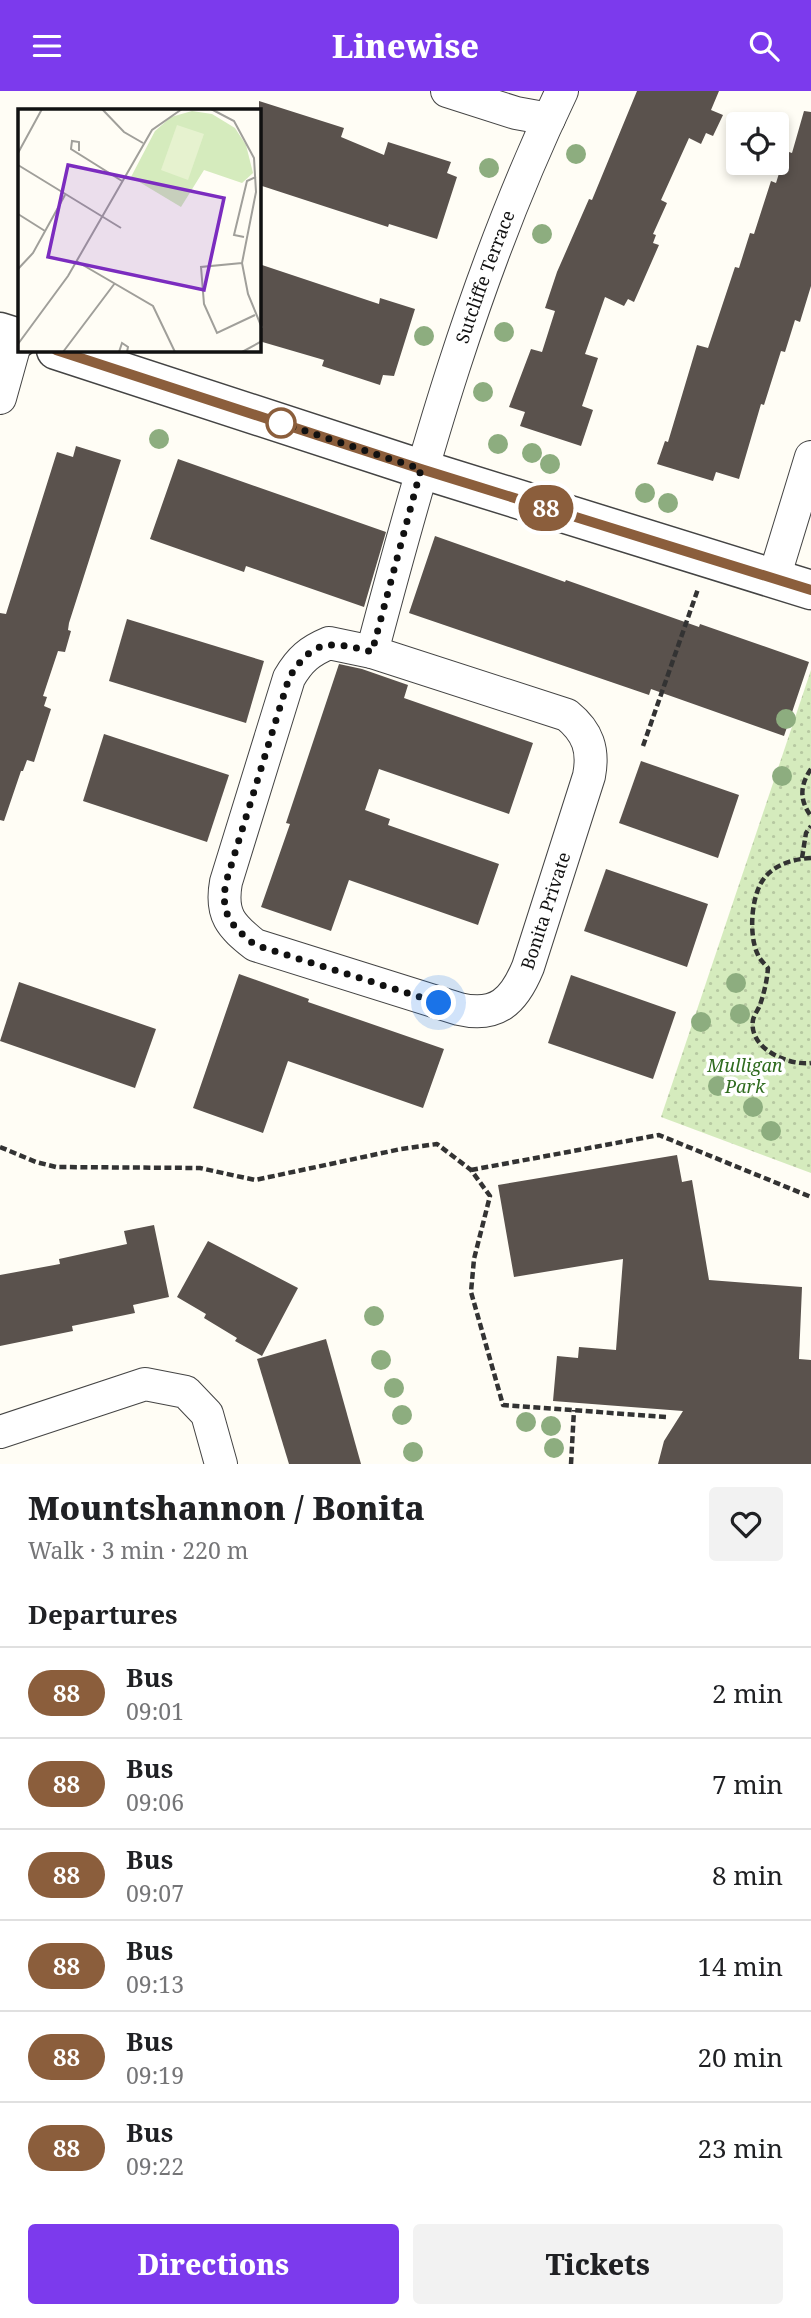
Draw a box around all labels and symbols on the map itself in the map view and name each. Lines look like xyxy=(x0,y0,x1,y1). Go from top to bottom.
inset map xyxy=(18,109,261,352)
street label: Sutcliffe Terrace xyxy=(449,206,520,346)
unlabelled marker xyxy=(266,408,296,438)
line badge: 88 xyxy=(514,485,578,531)
street label: Bonita Private xyxy=(515,849,575,973)
your location xyxy=(421,985,456,1020)
park label: Mulligan Park xyxy=(706,1053,783,1098)

